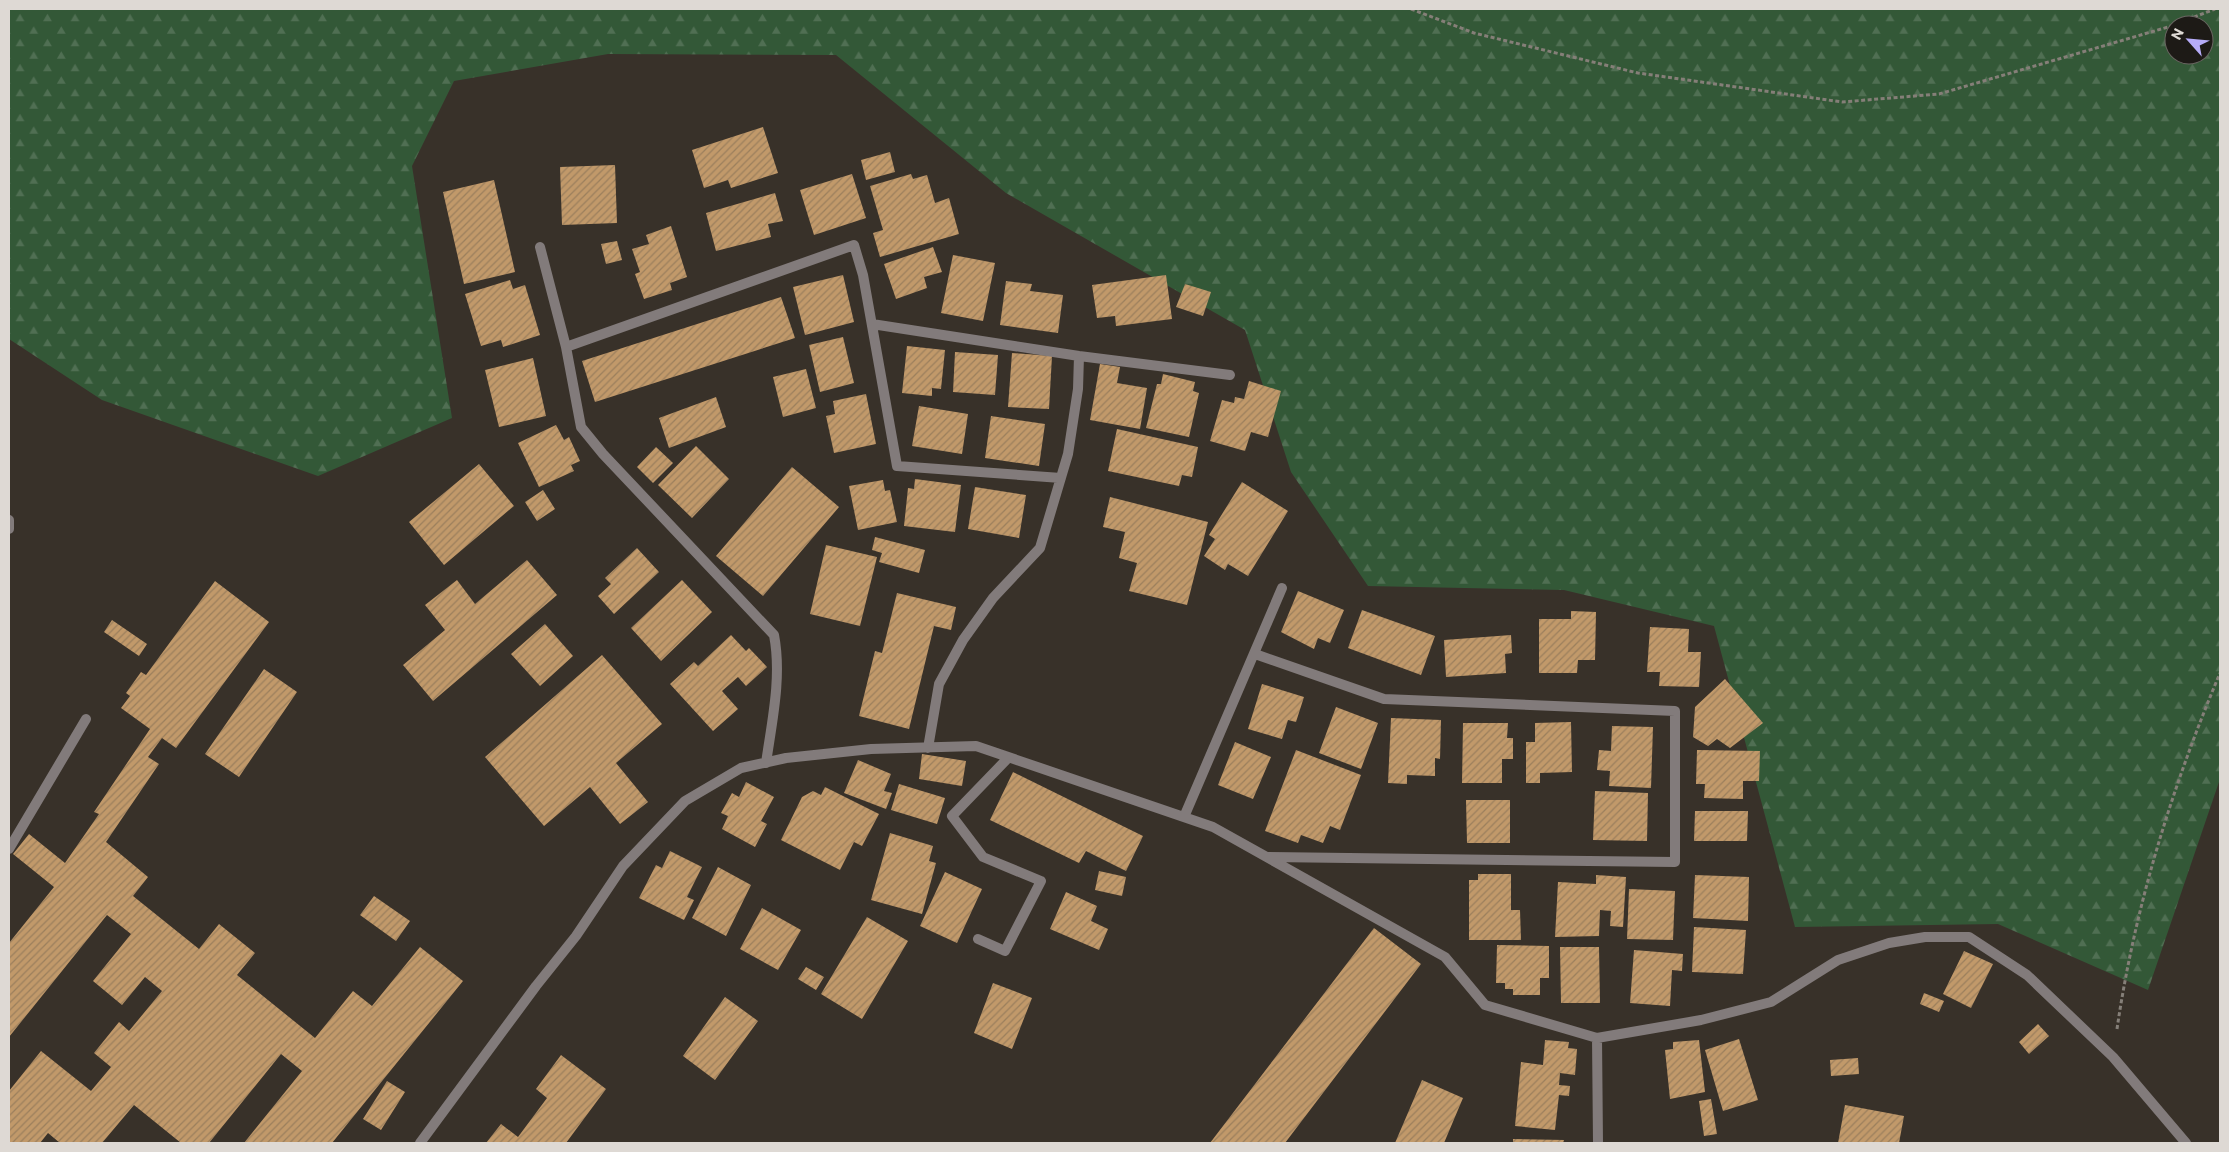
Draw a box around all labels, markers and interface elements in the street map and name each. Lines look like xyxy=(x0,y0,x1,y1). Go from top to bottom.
north arrow xyxy=(2164,15,2214,65)
text: N xyxy=(2167,25,2187,42)

